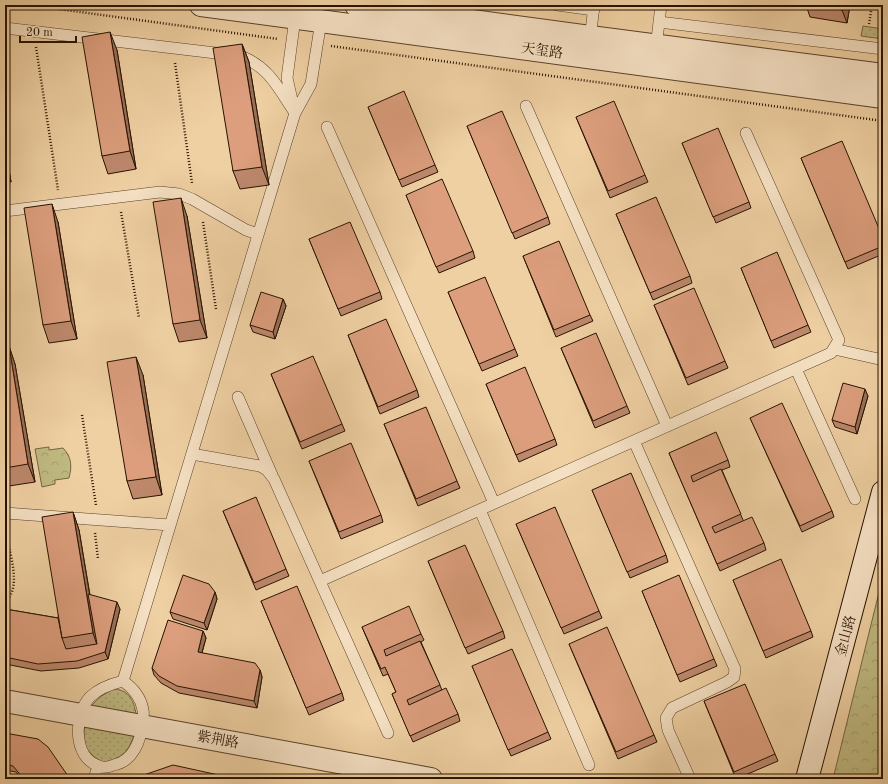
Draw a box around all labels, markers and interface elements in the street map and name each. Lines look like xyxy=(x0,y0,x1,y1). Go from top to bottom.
scale bar xyxy=(20,18,76,44)
text: 20 m xyxy=(26,27,53,39)
street label: 天玺路 xyxy=(520,40,564,61)
street label: 金山路 xyxy=(833,614,858,658)
street label: 紫荆路 xyxy=(196,728,240,751)

